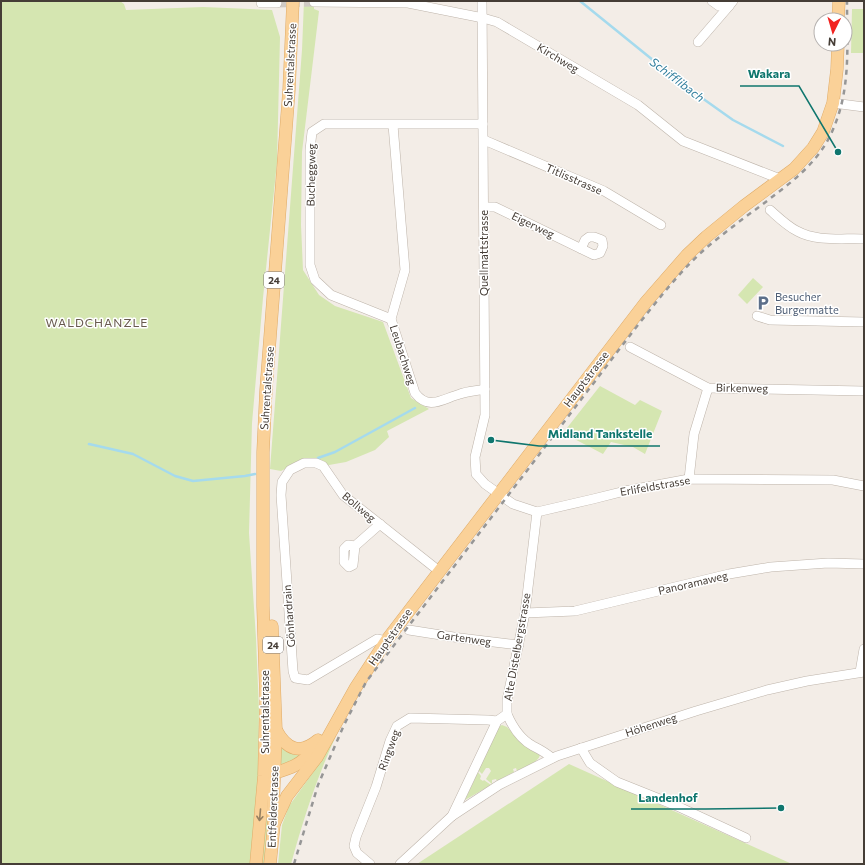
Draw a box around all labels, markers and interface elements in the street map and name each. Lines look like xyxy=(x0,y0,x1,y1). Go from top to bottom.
north arrow xyxy=(813,12,853,52)
street label: Suhrentalstrasse xyxy=(281,23,298,107)
text: N xyxy=(827,36,837,49)
street label: Kirchweg xyxy=(535,40,582,75)
water label: Schifflibach xyxy=(648,54,708,104)
callout: Wakara xyxy=(740,62,799,86)
text: Wakara xyxy=(748,66,790,80)
street label: Bucheggweg xyxy=(303,143,318,207)
street label: Titlisstrasse xyxy=(544,160,605,197)
street label: Eigerweg xyxy=(510,209,557,240)
street label: Quellmattstrasse xyxy=(477,210,490,296)
road number: 24 xyxy=(264,272,284,288)
place label: Besucher Burgermatte xyxy=(775,290,839,316)
parking icon: Besucher Burgermatte xyxy=(754,294,772,312)
district label: WALDCHANZLE xyxy=(46,315,148,329)
street label: Leubachweg xyxy=(388,323,419,387)
street label: Suhrentalstrasse xyxy=(257,346,276,430)
street label: Hauptstrasse xyxy=(560,348,611,409)
street label: Birkenweg xyxy=(716,381,768,394)
callout: Midland Tankstelle xyxy=(539,422,660,446)
text: Midland Tankstelle xyxy=(548,426,652,440)
street label: Erlifeldstrasse xyxy=(619,473,691,498)
street label: Bollweg xyxy=(340,489,379,524)
street label: Panoramaweg xyxy=(657,568,729,597)
street label: Gönhardrain xyxy=(280,584,297,648)
street label: Alte Distelbergstrasse xyxy=(501,592,532,702)
street label: Hauptstrasse xyxy=(365,606,414,668)
street label: Gartenweg xyxy=(436,627,492,648)
road number: 24 xyxy=(263,637,283,653)
street label: Suhrentalstrasse xyxy=(258,670,271,754)
street label: Höhenweg xyxy=(623,710,678,739)
street label: Ringweg xyxy=(375,727,402,772)
street label: Entfelderstrasse xyxy=(265,766,280,848)
callout: Landenhof xyxy=(631,785,706,809)
text: Landenhof xyxy=(638,790,698,804)
one-way arrow xyxy=(256,808,264,821)

